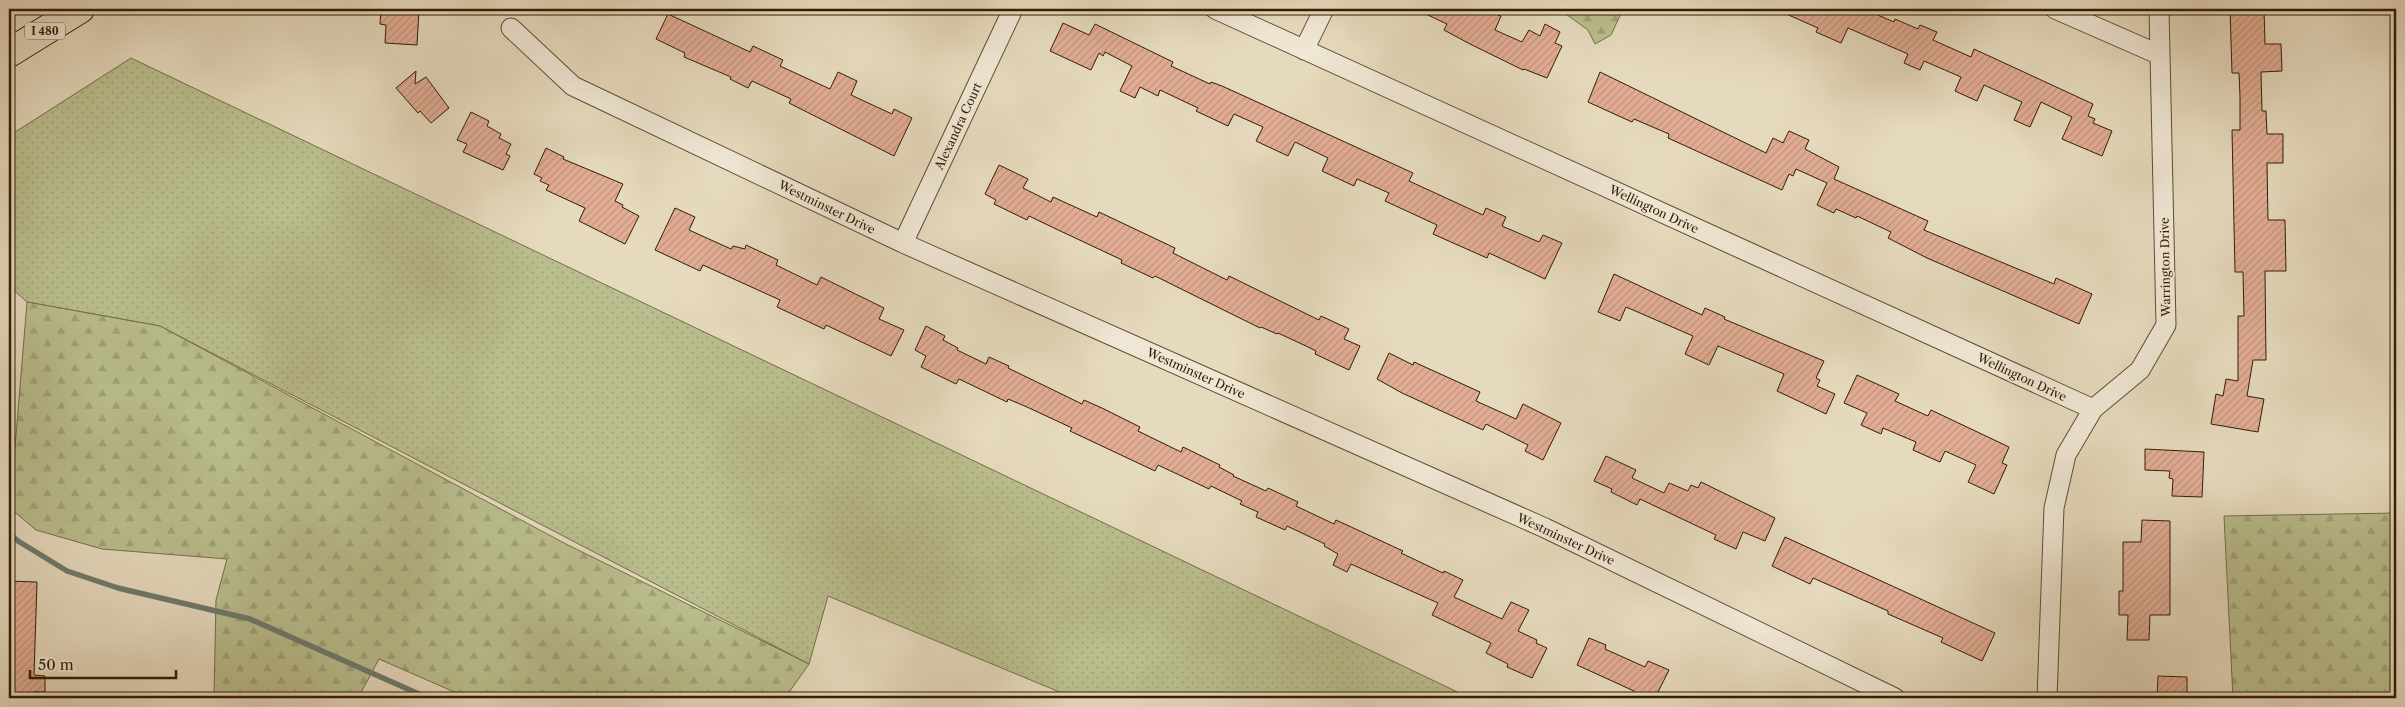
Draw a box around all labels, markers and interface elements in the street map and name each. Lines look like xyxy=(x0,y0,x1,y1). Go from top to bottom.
road number: I 480 xyxy=(25,22,65,40)
street label: Alexandra Court xyxy=(931,79,985,173)
street label: Westminster Drive xyxy=(775,177,878,237)
street label: Wellington Drive xyxy=(1606,181,1701,236)
street label: Warrington Drive xyxy=(2157,217,2173,318)
street label: Westminster Drive xyxy=(1144,344,1248,401)
street label: Wellington Drive xyxy=(1974,349,2069,404)
street label: Westminster Drive xyxy=(1514,509,1617,568)
scale bar xyxy=(30,647,176,679)
text: 50 m xyxy=(38,655,74,674)

